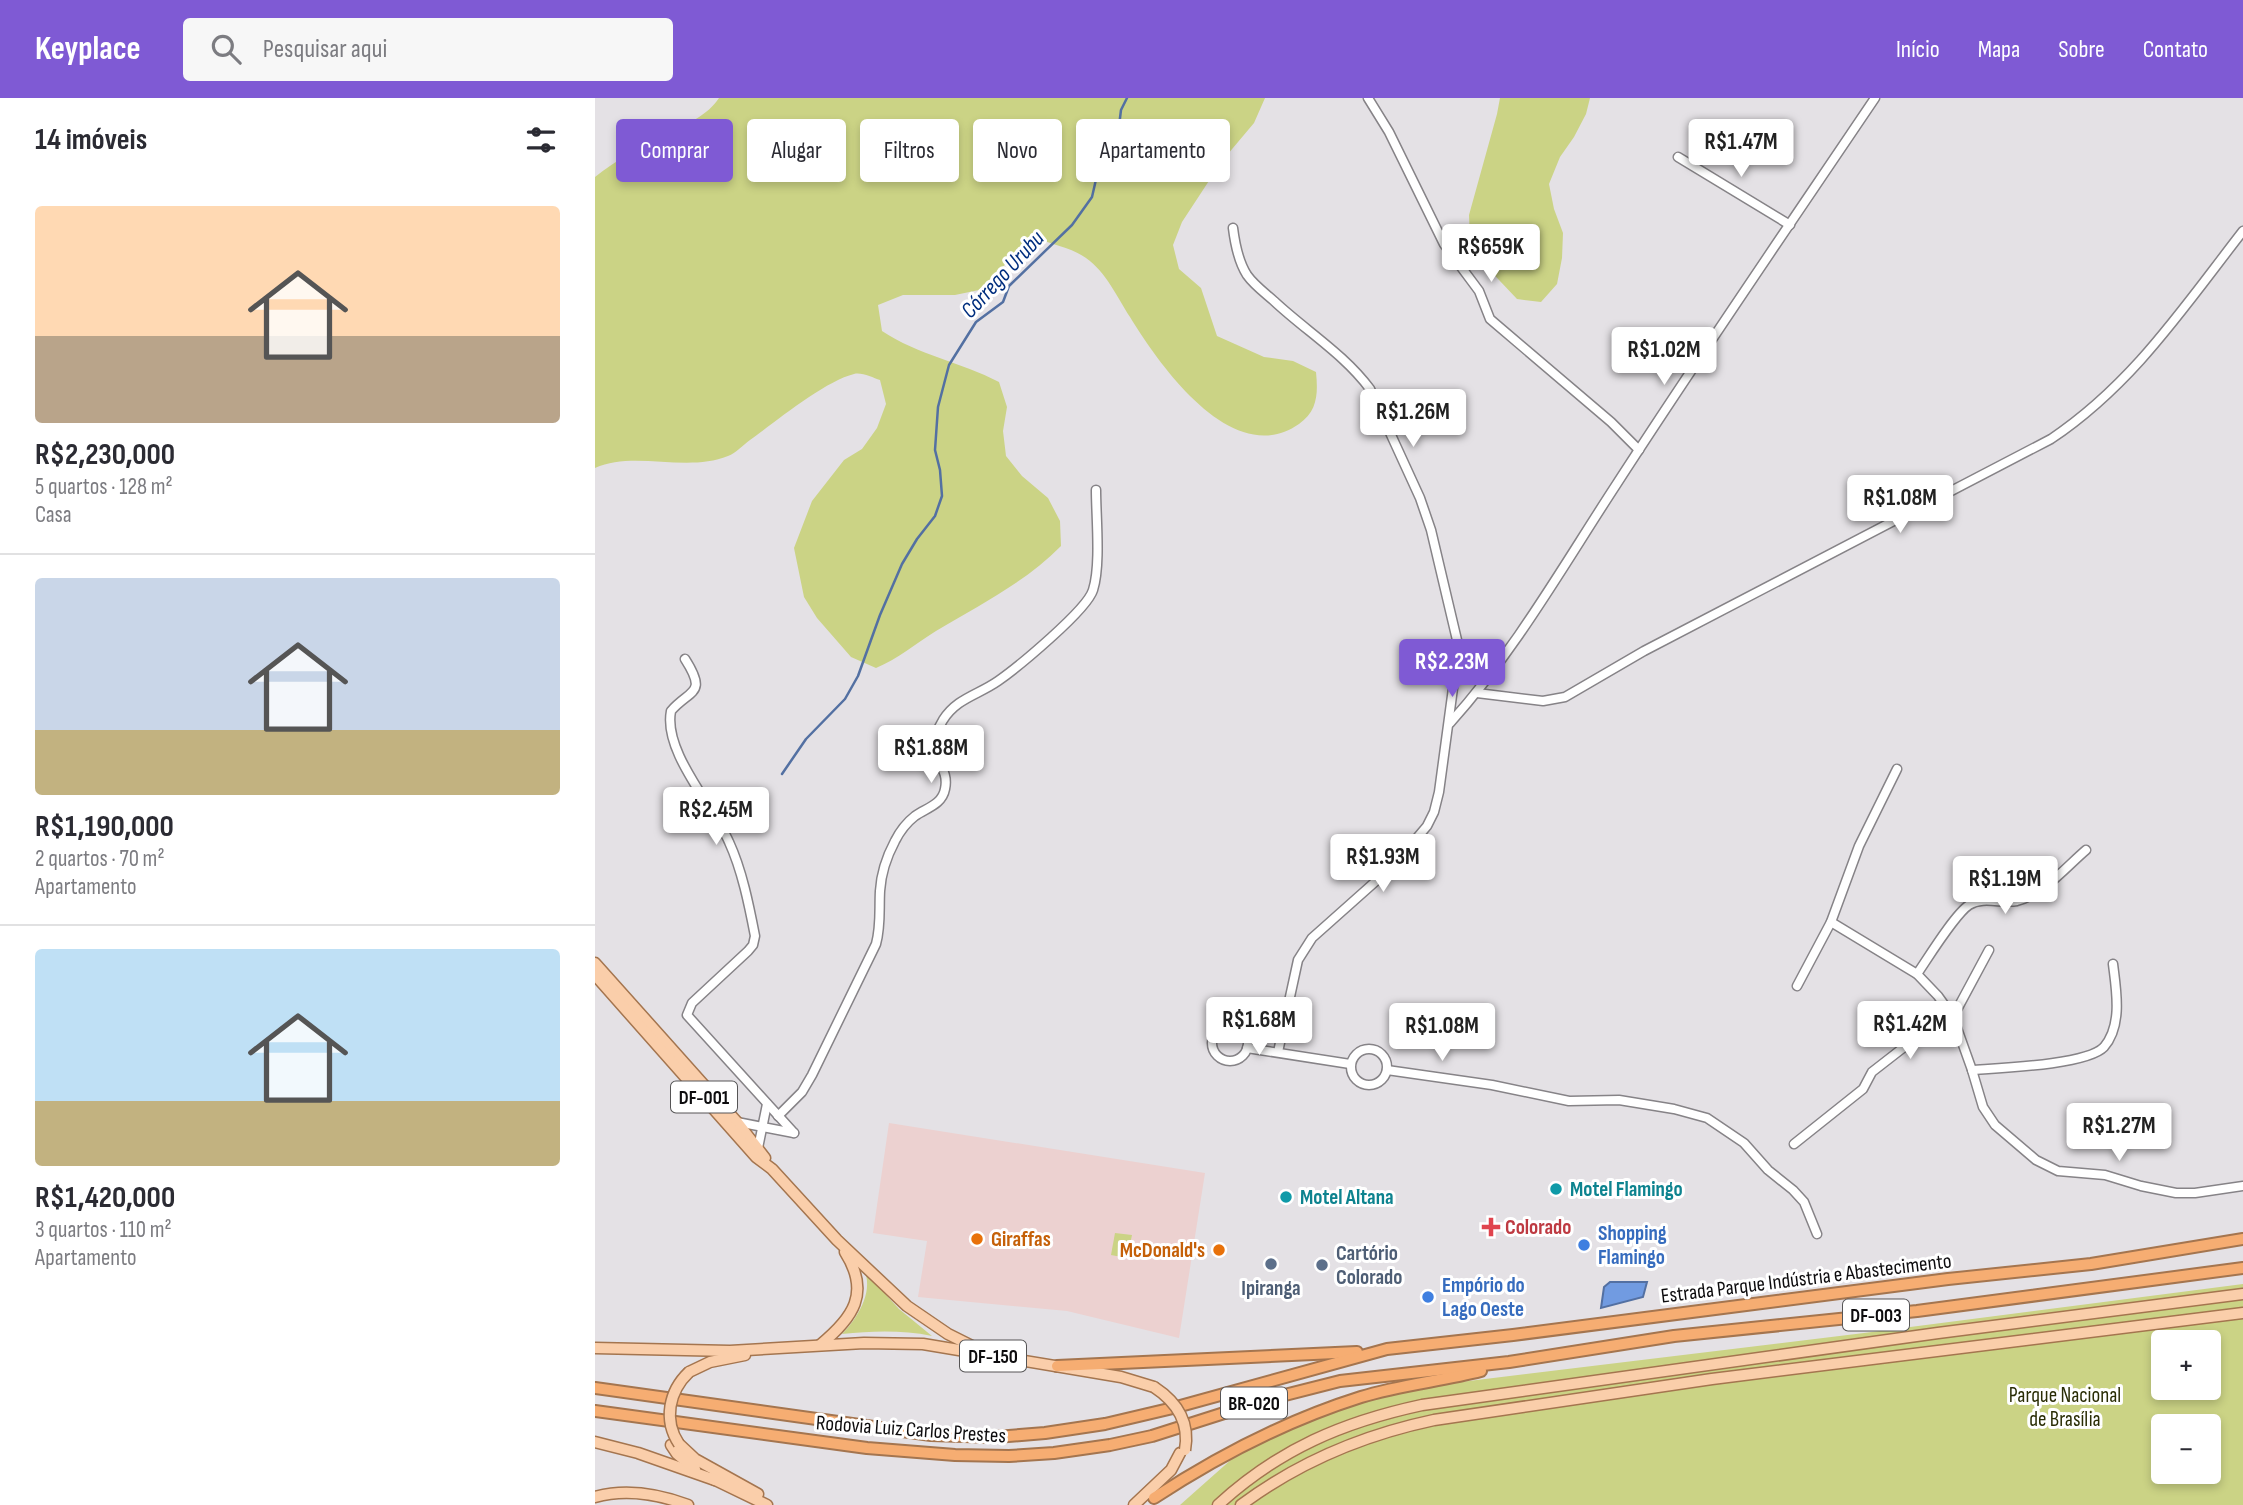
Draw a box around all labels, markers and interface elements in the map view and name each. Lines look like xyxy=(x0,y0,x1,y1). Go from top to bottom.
search box xyxy=(183,18,673,81)
text: Keyplace xyxy=(35,29,141,69)
icon: search xyxy=(207,30,245,68)
text: Pesquisar aqui xyxy=(263,34,387,65)
text: Início xyxy=(1896,35,1940,64)
text: Mapa xyxy=(1978,35,2020,64)
text: Sobre xyxy=(2058,35,2105,64)
text: Contato xyxy=(2143,35,2208,64)
chip: Comprar xyxy=(616,119,733,182)
chip: Alugar xyxy=(747,119,846,182)
chip: Filtros xyxy=(860,119,959,182)
chip: Novo xyxy=(973,119,1062,182)
chip: Apartamento xyxy=(1076,119,1230,182)
pin: R$1.47M xyxy=(1676,120,1806,179)
icon: filters xyxy=(522,121,560,159)
text: 14 imóveis xyxy=(35,122,147,158)
text: R$1.47M xyxy=(1705,128,1777,156)
water label: Córrego Urubu xyxy=(955,225,1051,324)
pin: R$659K xyxy=(1434,225,1548,284)
text: R$659K xyxy=(1458,233,1524,261)
icon: home xyxy=(235,252,361,378)
pin: R$1.02M xyxy=(1599,328,1729,387)
text: R$1.02M xyxy=(1628,336,1700,364)
pin: R$1.26M xyxy=(1348,390,1478,449)
text: R$1.26M xyxy=(1376,398,1450,426)
text: R$2,230,000 xyxy=(35,437,175,473)
text: 5 quartos · 128 m² xyxy=(35,473,173,501)
pin: R$1.08M xyxy=(1835,476,1965,535)
text: R$1.08M xyxy=(1863,484,1937,512)
text: Casa xyxy=(35,501,72,529)
icon: home xyxy=(235,624,361,750)
pin: R$2.23M xyxy=(1387,640,1517,699)
text: R$2.23M xyxy=(1415,648,1489,676)
pin: R$1.88M xyxy=(866,726,996,785)
text: R$1.88M xyxy=(894,734,968,762)
pin: R$2.45M xyxy=(651,788,781,847)
text: R$2.45M xyxy=(679,796,753,824)
text: R$1,190,000 xyxy=(35,809,174,845)
pin: R$1.93M xyxy=(1318,834,1448,894)
text: R$1.93M xyxy=(1346,843,1420,871)
text: 2 quartos · 70 m² xyxy=(35,845,165,873)
pin: R$1.19M xyxy=(1940,856,2070,916)
text: R$1.19M xyxy=(1969,865,2041,893)
text: Apartamento xyxy=(35,873,137,901)
icon: home xyxy=(235,995,361,1121)
pin: R$1.68M xyxy=(1194,998,1324,1057)
pin: R$1.42M xyxy=(1845,1002,1975,1061)
pin: R$1.08M xyxy=(1377,1004,1507,1063)
text: R$1.68M xyxy=(1222,1006,1296,1034)
text: R$1.42M xyxy=(1873,1010,1947,1038)
text: R$1.08M xyxy=(1405,1012,1479,1040)
road number: DF-001 xyxy=(671,1082,737,1113)
pin: R$1.27M xyxy=(2054,1104,2184,1163)
text: R$1.27M xyxy=(2083,1112,2156,1140)
place label: Motel Flamingo xyxy=(1570,1177,1683,1202)
text: R$1,420,000 xyxy=(35,1180,175,1216)
marker: Motel Flamingo xyxy=(1548,1181,1564,1197)
place label: Motel Altana xyxy=(1300,1185,1394,1210)
marker: Motel Altana xyxy=(1278,1189,1294,1205)
place label: Colorado xyxy=(1505,1215,1571,1240)
text: 3 quartos · 110 m² xyxy=(35,1216,172,1244)
marker: Colorado xyxy=(1483,1219,1499,1235)
place label: Shopping Flamingo xyxy=(1598,1221,1667,1270)
place label: Giraffas xyxy=(991,1227,1051,1252)
marker: Giraffas xyxy=(969,1231,985,1247)
marker: Shopping Flamingo xyxy=(1576,1237,1592,1253)
place label: McDonald's xyxy=(1120,1238,1205,1263)
place label: Cartório Colorado xyxy=(1336,1241,1402,1290)
marker: McDonald's xyxy=(1211,1242,1227,1258)
text: Apartamento xyxy=(35,1244,137,1272)
street label: Estrada Parque Indústria e Abastecimento xyxy=(1659,1248,1953,1309)
marker: Ipiranga xyxy=(1263,1256,1279,1272)
marker: Cartório Colorado xyxy=(1314,1257,1330,1273)
place label: Empório do Lago Oeste xyxy=(1442,1273,1525,1322)
place label: Ipiranga xyxy=(1241,1276,1301,1301)
marker: Empório do Lago Oeste xyxy=(1420,1289,1436,1305)
road number: DF-003 xyxy=(1843,1300,1909,1330)
map controls xyxy=(2151,1330,2221,1484)
button: + xyxy=(2151,1330,2221,1400)
road number: DF-150 xyxy=(960,1340,1026,1372)
park label: Parque Nacional de Brasília xyxy=(2009,1383,2121,1432)
road number: BR-020 xyxy=(1221,1387,1287,1418)
street label: Rodovia Luiz Carlos Prestes xyxy=(815,1410,1007,1449)
button: − xyxy=(2151,1414,2221,1484)

